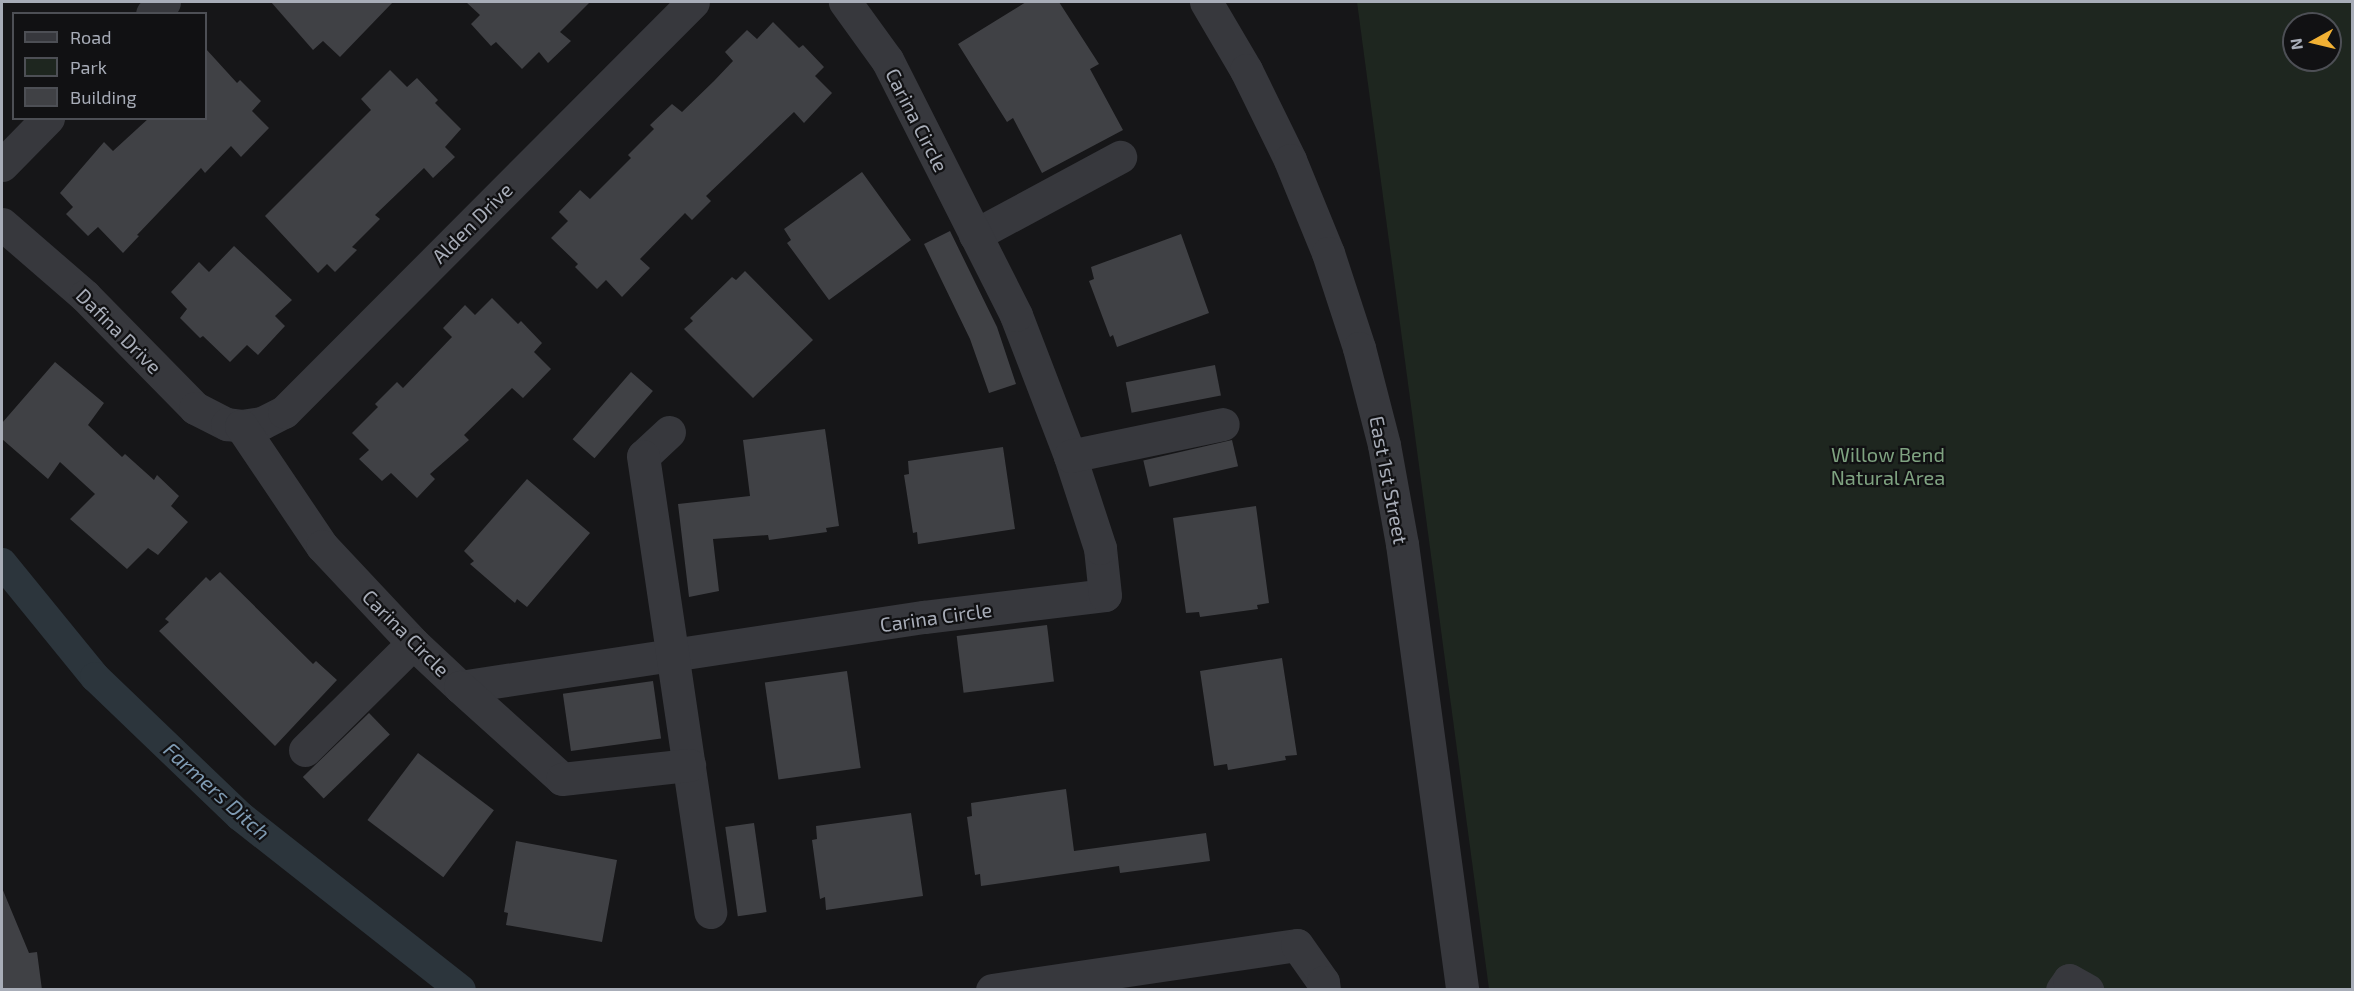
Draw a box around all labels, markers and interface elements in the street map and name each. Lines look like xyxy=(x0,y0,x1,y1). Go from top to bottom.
legend xyxy=(12,12,207,120)
north arrow xyxy=(2282,12,2342,72)
text: Road xyxy=(70,26,111,48)
text: N xyxy=(2285,37,2306,51)
text: Park xyxy=(70,56,107,78)
street label: Carina Circle xyxy=(881,64,953,176)
text: Building xyxy=(70,86,137,108)
street label: Alden Drive xyxy=(427,178,517,268)
street label: Dafina Drive xyxy=(71,283,167,379)
street label: East 1st Street xyxy=(1365,414,1413,546)
park label: Willow Bend Natural Area xyxy=(1830,443,1946,490)
street label: Carina Circle xyxy=(358,585,454,681)
street label: Carina Circle xyxy=(878,597,994,637)
water label: Farmers Ditch xyxy=(159,737,275,845)

